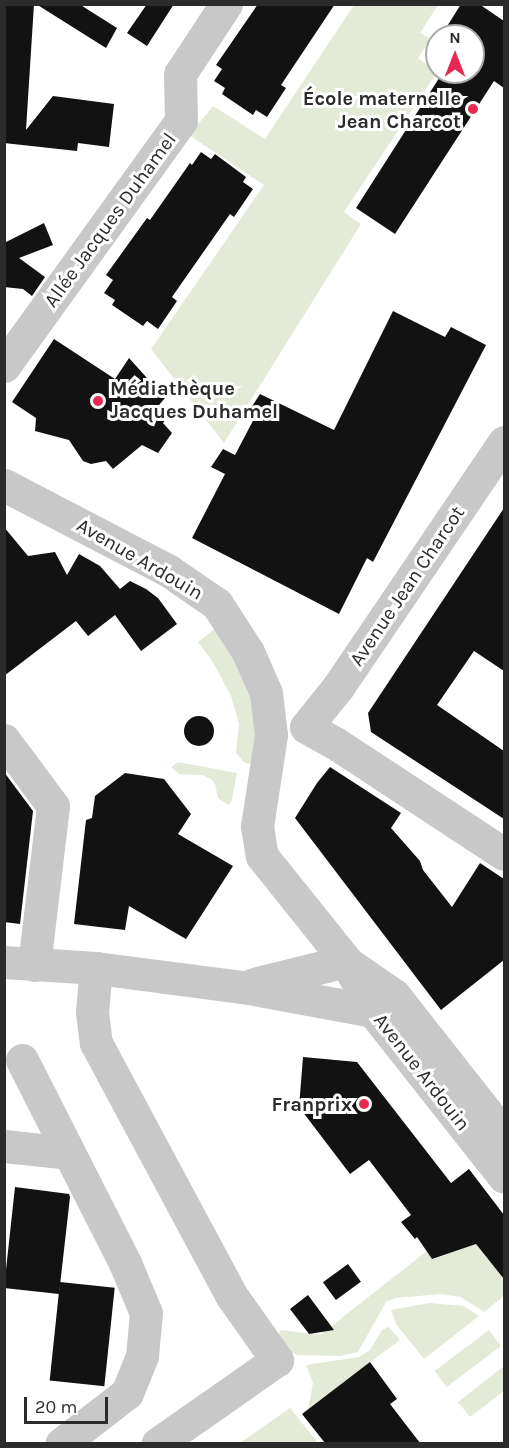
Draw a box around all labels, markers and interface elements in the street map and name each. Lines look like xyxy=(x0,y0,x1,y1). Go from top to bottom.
north arrow xyxy=(425,24,485,84)
text: N xyxy=(449,28,461,47)
place label: École maternelle Jean Charcot xyxy=(303,86,461,133)
marker: École maternelle Jean Charcot xyxy=(466,102,480,116)
street label: Allée Jacques Duhamel xyxy=(39,128,181,312)
place label: Médiathèque Jacques Duhamel xyxy=(110,377,278,424)
marker: Médiathèque Jacques Duhamel xyxy=(91,394,105,408)
street label: Avenue Jean Charcot xyxy=(344,501,470,671)
street label: Avenue Ardouin xyxy=(72,513,208,605)
street label: Avenue Ardouin xyxy=(369,1009,475,1135)
place label: Franprix xyxy=(271,1092,352,1116)
marker: Franprix xyxy=(357,1097,371,1111)
scale bar xyxy=(27,1385,111,1423)
text: 20 m xyxy=(35,1396,77,1418)

